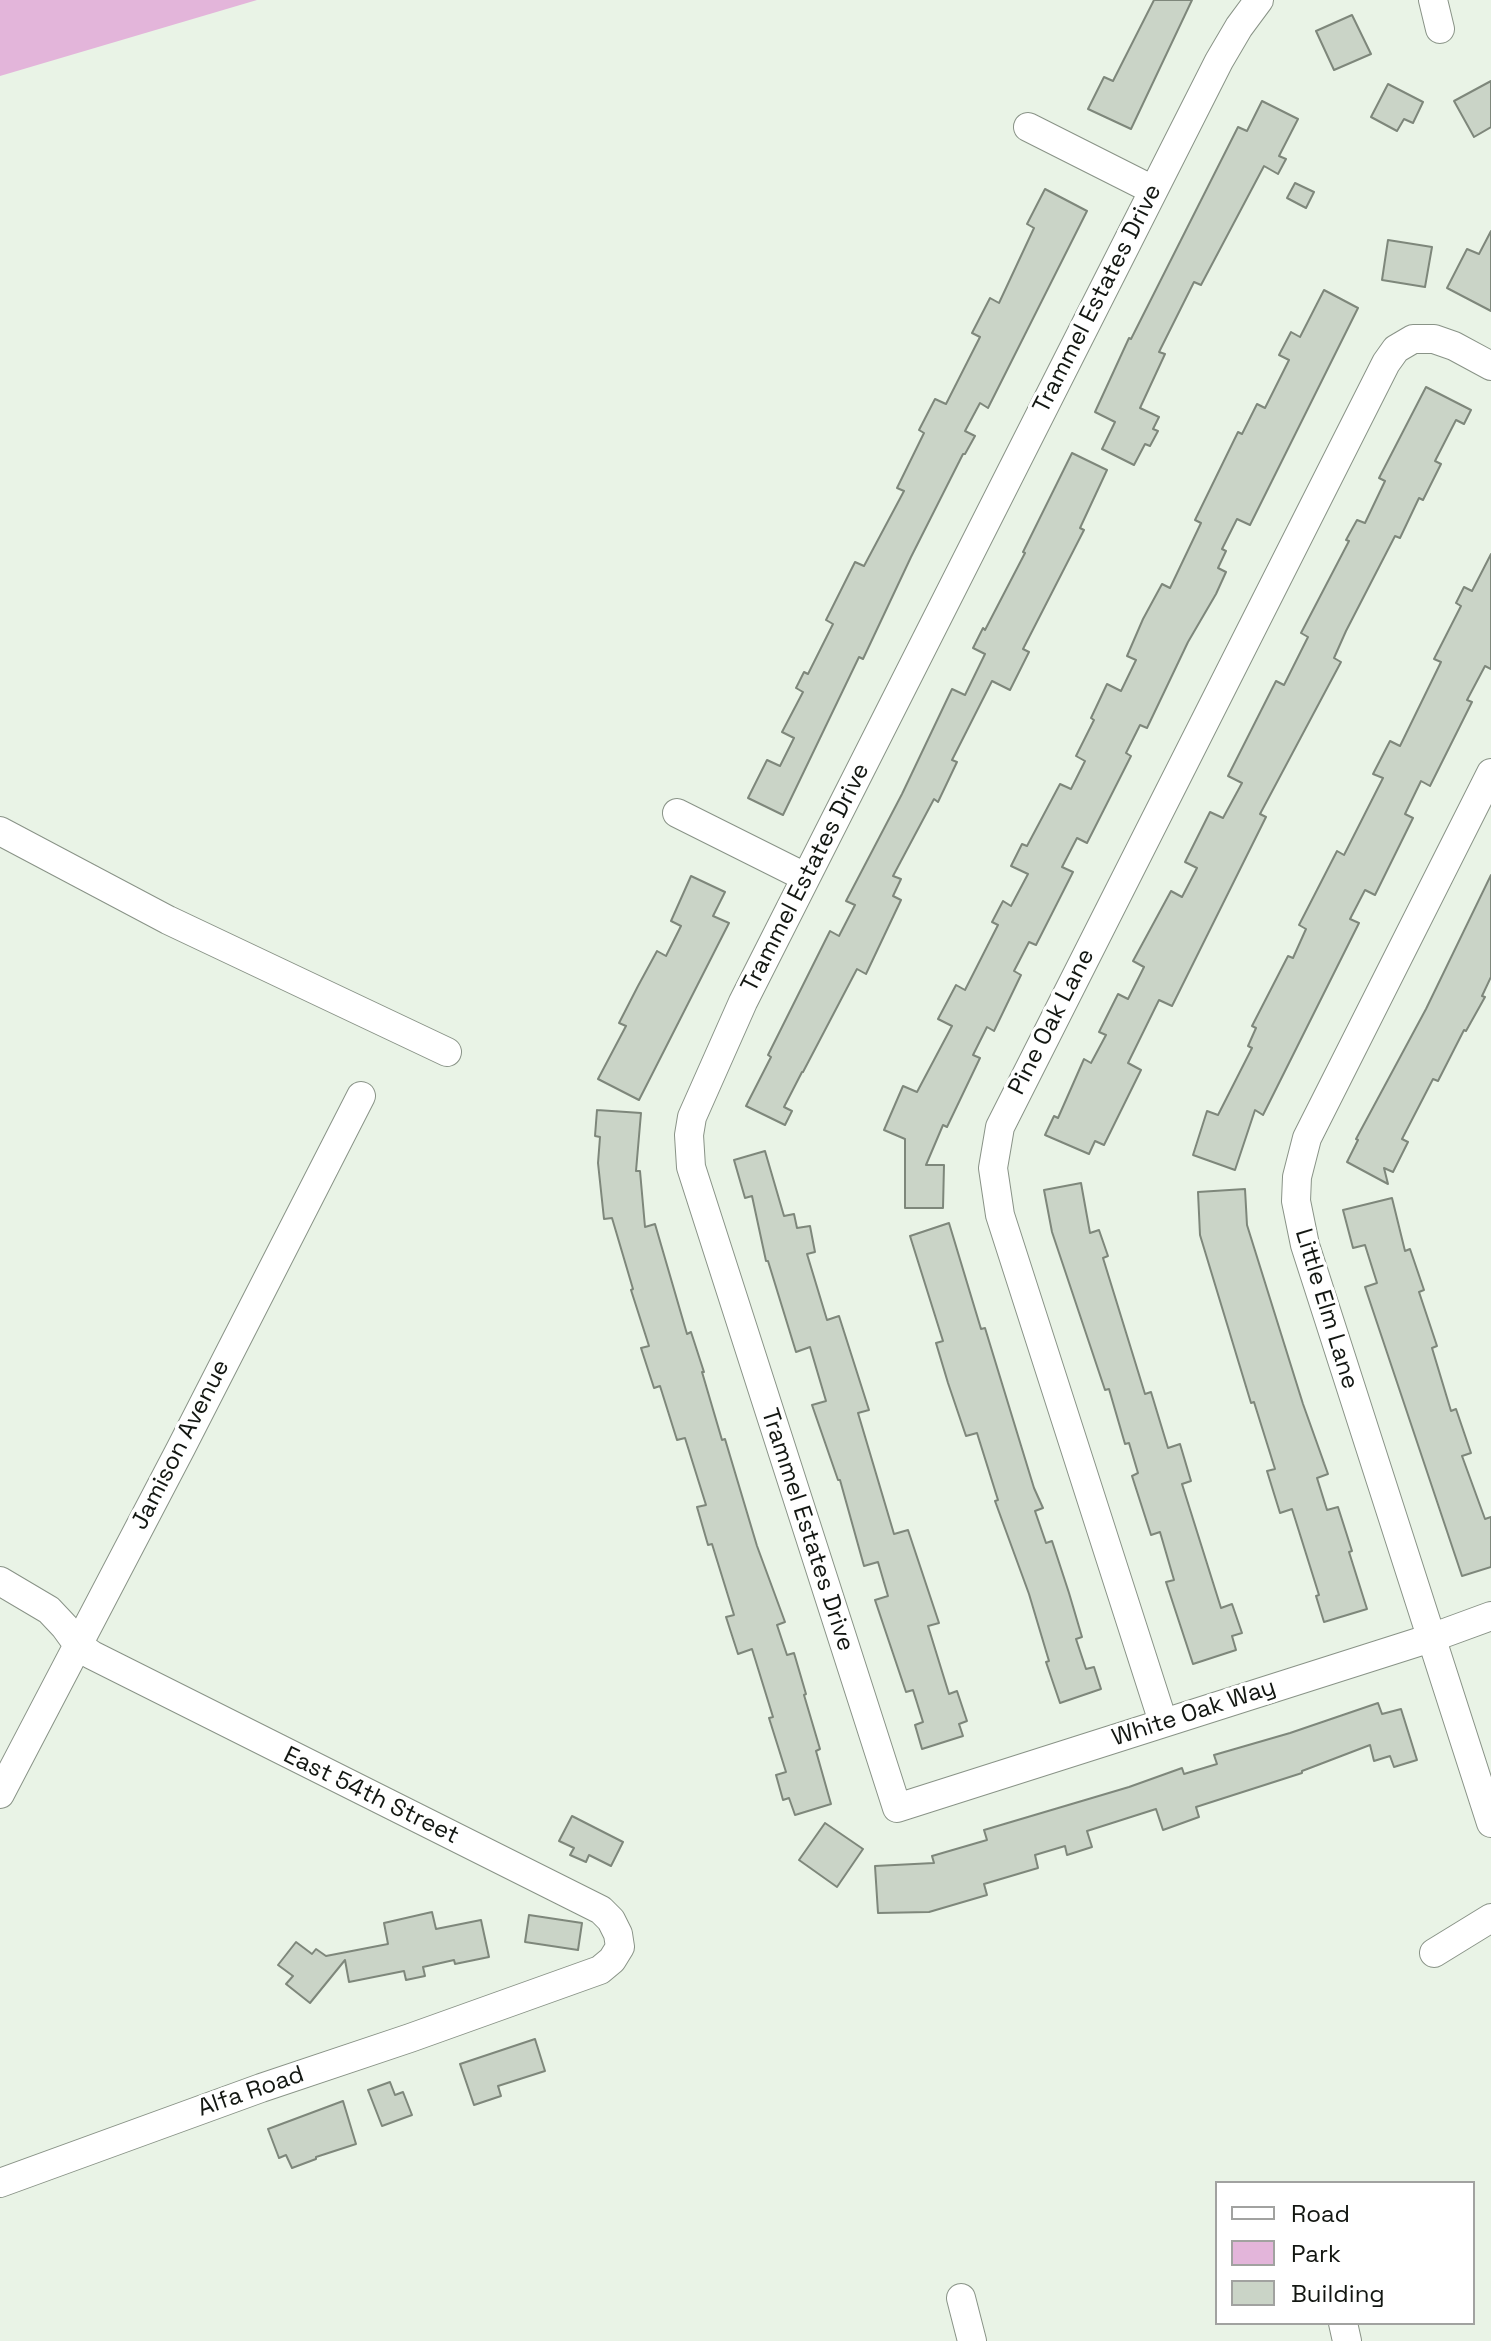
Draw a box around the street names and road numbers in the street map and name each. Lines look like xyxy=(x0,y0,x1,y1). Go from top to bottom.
street label: Trammel Estates Drive xyxy=(1028,180,1168,418)
street label: Trammel Estates Drive xyxy=(736,759,876,997)
street label: Pine Oak Lane xyxy=(1003,944,1101,1100)
street label: Little Elm Lane xyxy=(1288,1225,1364,1393)
street label: Jamison Avenue xyxy=(126,1355,236,1535)
street label: Trammel Estates Drive xyxy=(754,1405,860,1655)
street label: White Oak Way xyxy=(1108,1673,1280,1753)
street label: East 54th Street xyxy=(279,1741,463,1851)
street label: Alfa Road xyxy=(194,2060,308,2124)

